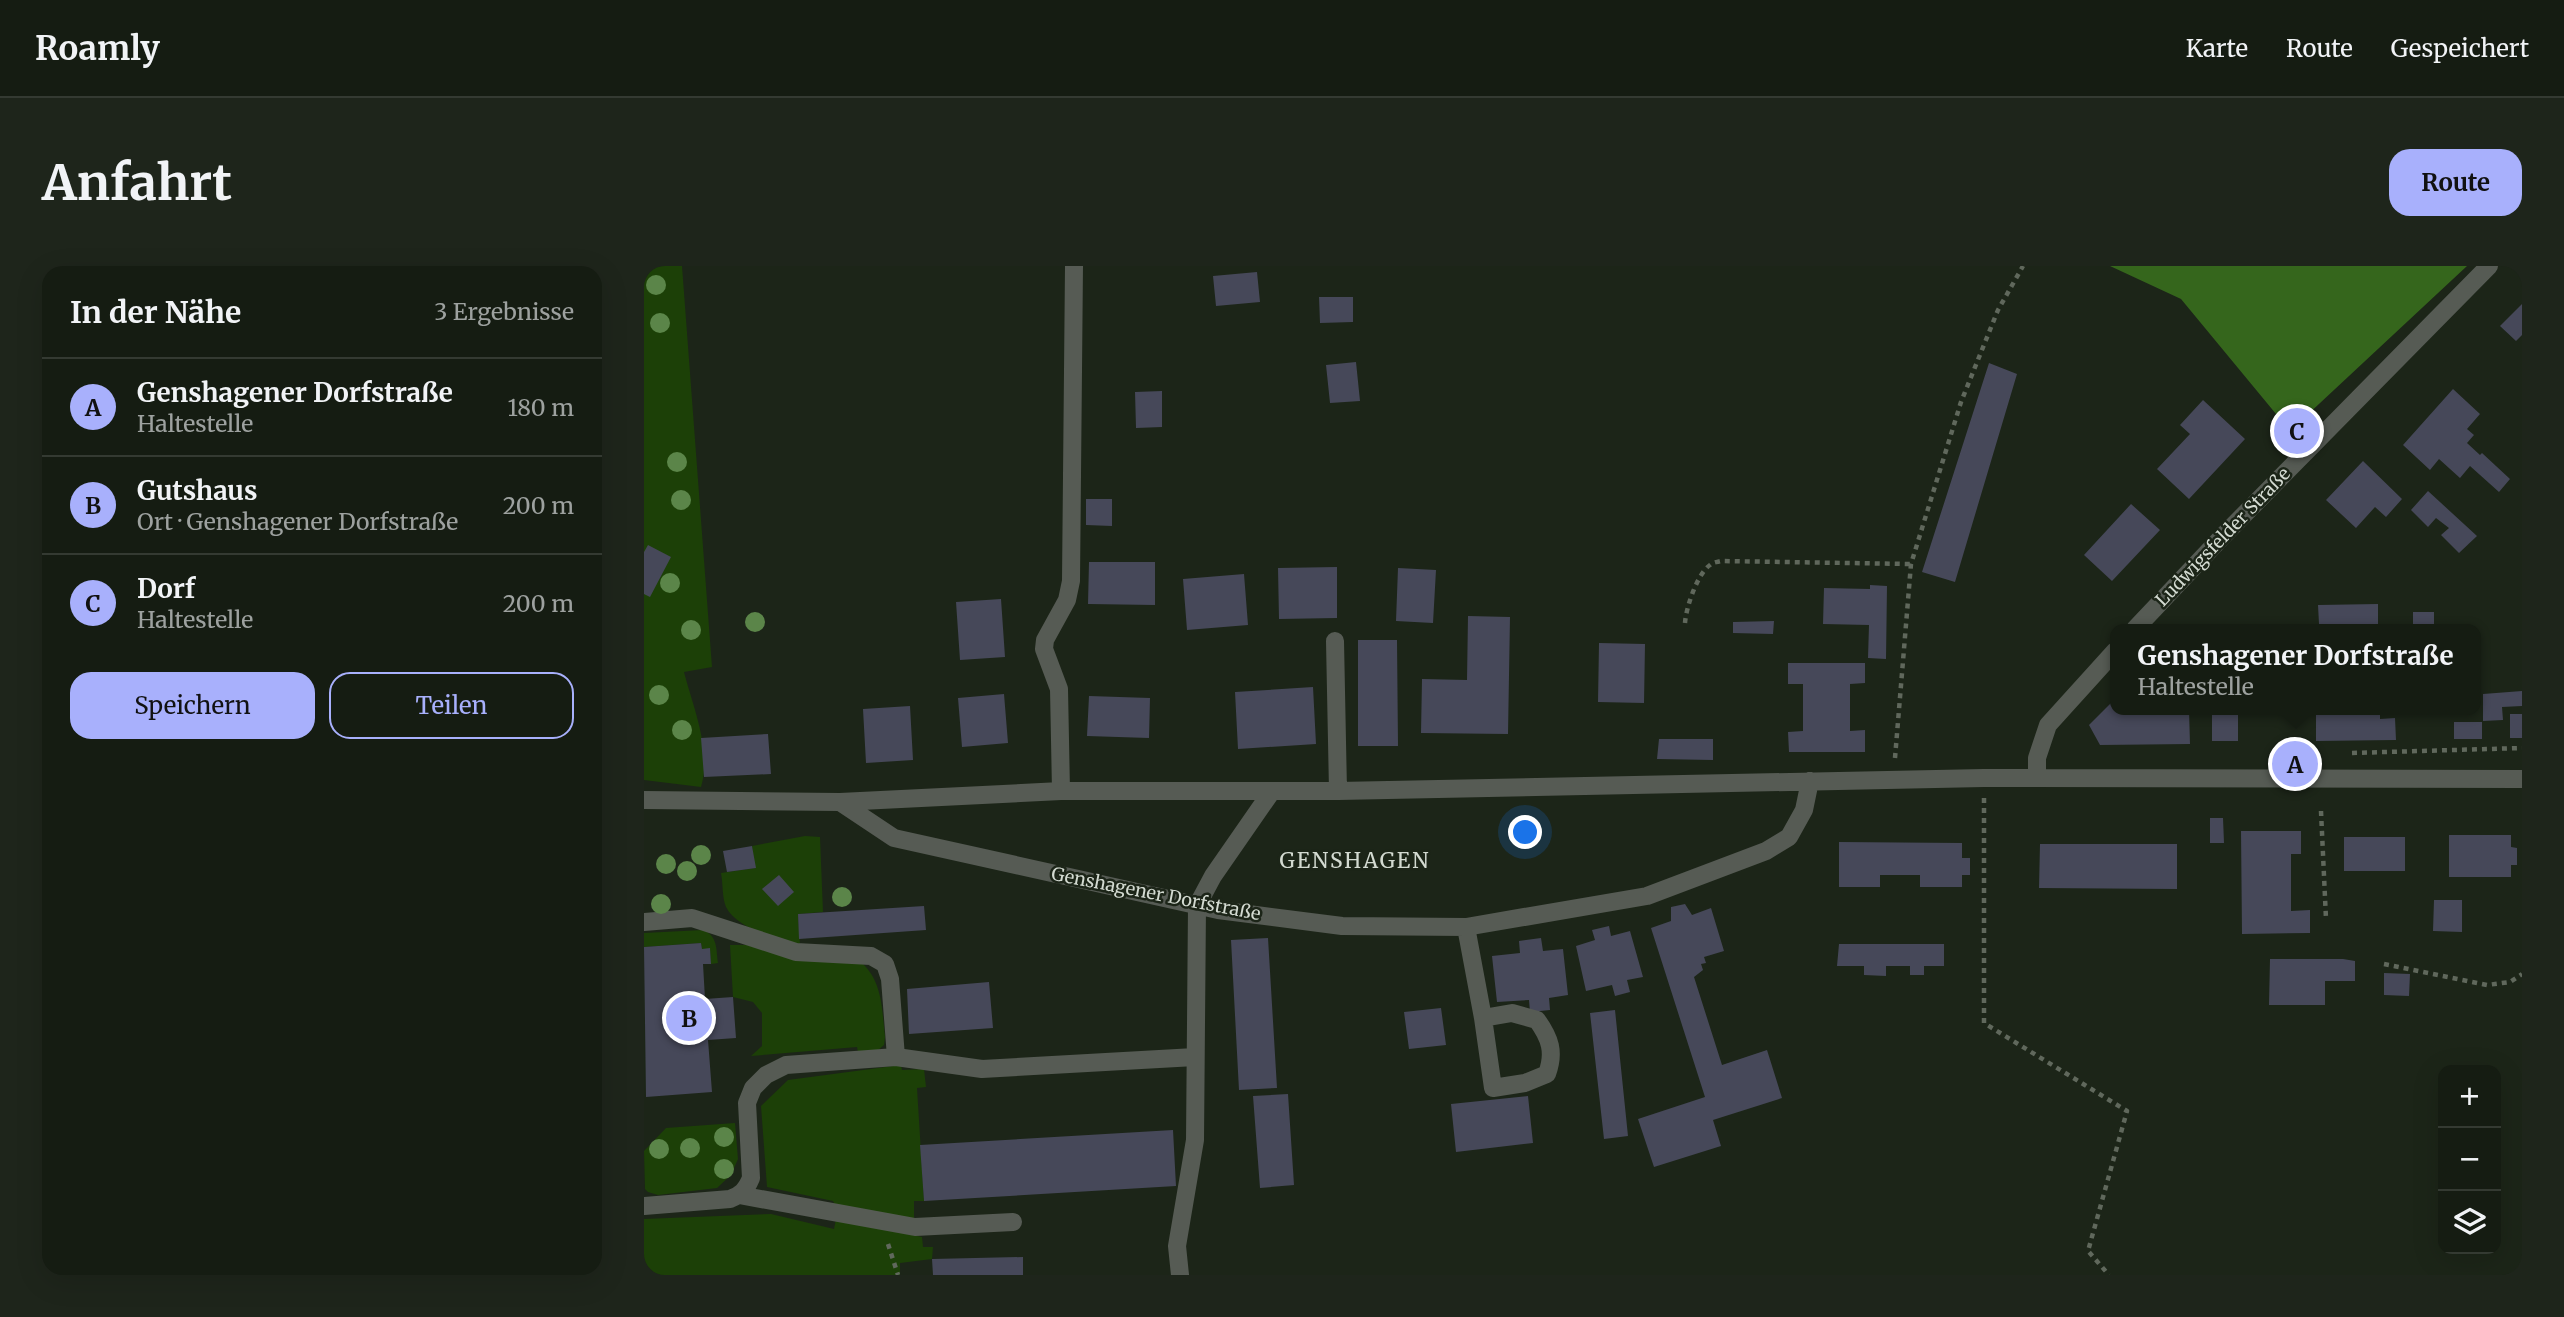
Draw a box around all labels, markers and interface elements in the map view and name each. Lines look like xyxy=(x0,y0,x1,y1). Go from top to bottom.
text: Roamly xyxy=(35,28,160,69)
text: Karte xyxy=(2186,33,2248,64)
text: Route xyxy=(2286,33,2353,64)
text: Gespeichert xyxy=(2391,33,2529,64)
button: Route xyxy=(2389,149,2522,216)
text: Anfahrt xyxy=(42,152,232,213)
text: In der Nähe xyxy=(70,293,241,331)
text: 3 Ergebnisse xyxy=(434,297,574,326)
text: Genshagener Dorfstraße xyxy=(137,376,453,409)
text: A xyxy=(85,393,101,422)
text: 180 m xyxy=(508,393,574,422)
pin: C xyxy=(2274,405,2320,457)
text: Haltestelle xyxy=(137,409,253,438)
street label: Ludwigsfelder Straße xyxy=(2150,462,2295,611)
text: Gutshaus xyxy=(137,474,257,507)
text: B xyxy=(85,491,101,520)
text: 200 m xyxy=(503,491,574,520)
text: Ort · Genshagener Dorfstraße xyxy=(137,507,458,536)
text: Dorf xyxy=(137,572,195,605)
text: C xyxy=(85,589,101,618)
text: 200 m xyxy=(503,589,574,618)
text: Haltestelle xyxy=(137,605,253,634)
popup xyxy=(2110,624,2481,715)
text: Genshagener Dorfstraße xyxy=(2138,639,2453,672)
button: Speichern xyxy=(70,672,315,739)
button: Teilen xyxy=(329,672,574,739)
text: Haltestelle xyxy=(2138,672,2254,701)
pin: A xyxy=(2272,738,2318,790)
your location xyxy=(1508,815,1542,849)
district label: GENSHAGEN xyxy=(1280,847,1430,874)
street label: Genshagener Dorfstraße xyxy=(1049,862,1263,925)
pin: B xyxy=(666,992,712,1044)
map controls xyxy=(2438,1065,2501,1254)
button: + xyxy=(2438,1065,2501,1128)
button: − xyxy=(2438,1128,2501,1191)
button: layers xyxy=(2438,1191,2501,1254)

